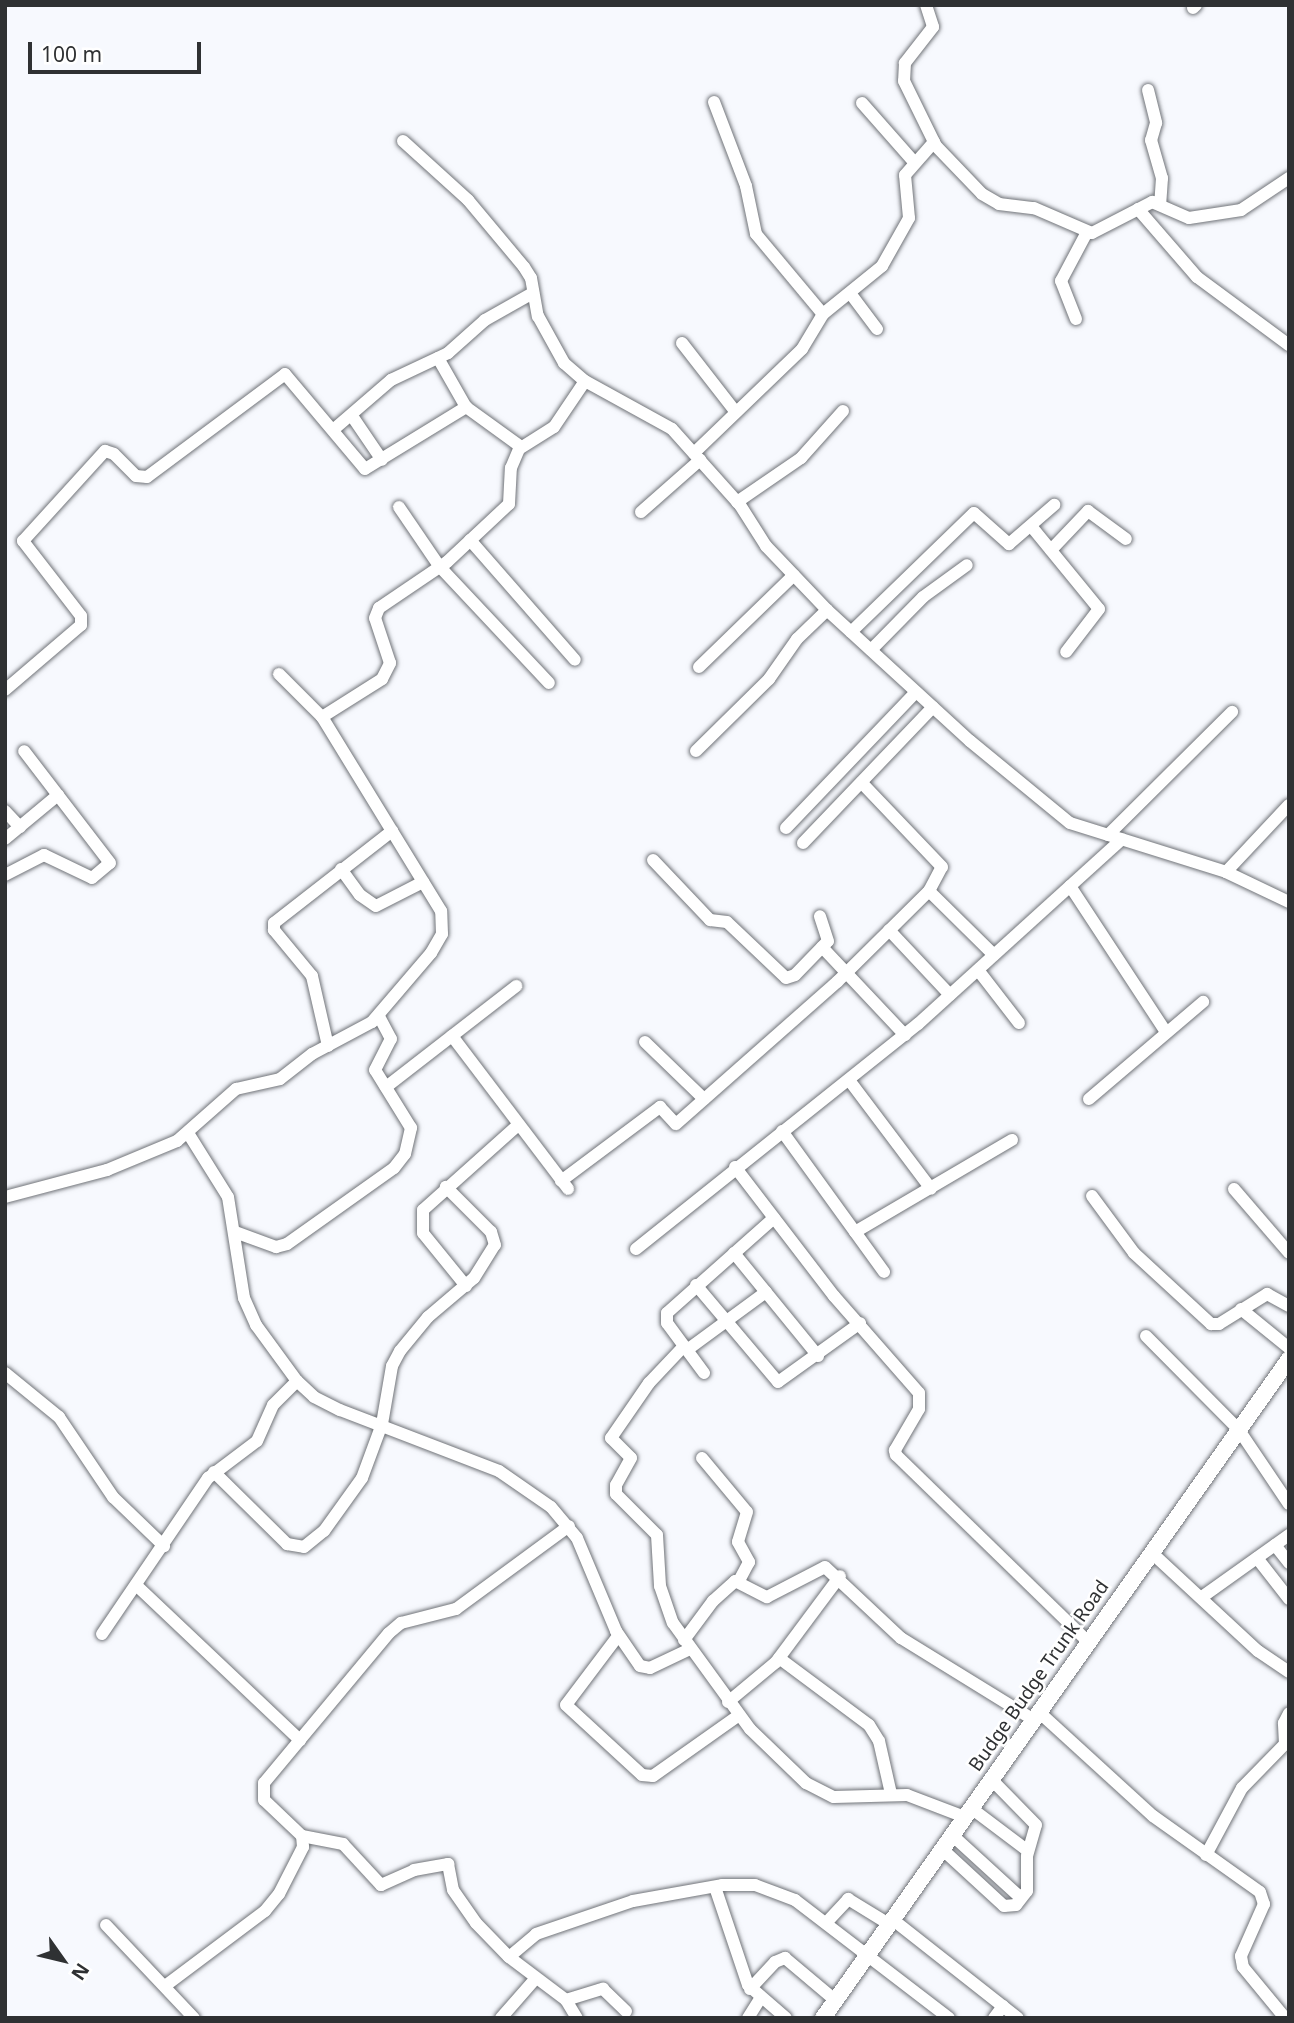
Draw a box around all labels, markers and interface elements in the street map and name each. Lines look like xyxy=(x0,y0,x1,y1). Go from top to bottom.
scale bar xyxy=(32,28,205,72)
text: 100 m xyxy=(41,40,102,68)
street label: Budge Budge Trunk Road xyxy=(964,1576,1114,1776)
north arrow xyxy=(28,1925,98,1995)
text: N xyxy=(65,1958,96,1985)

